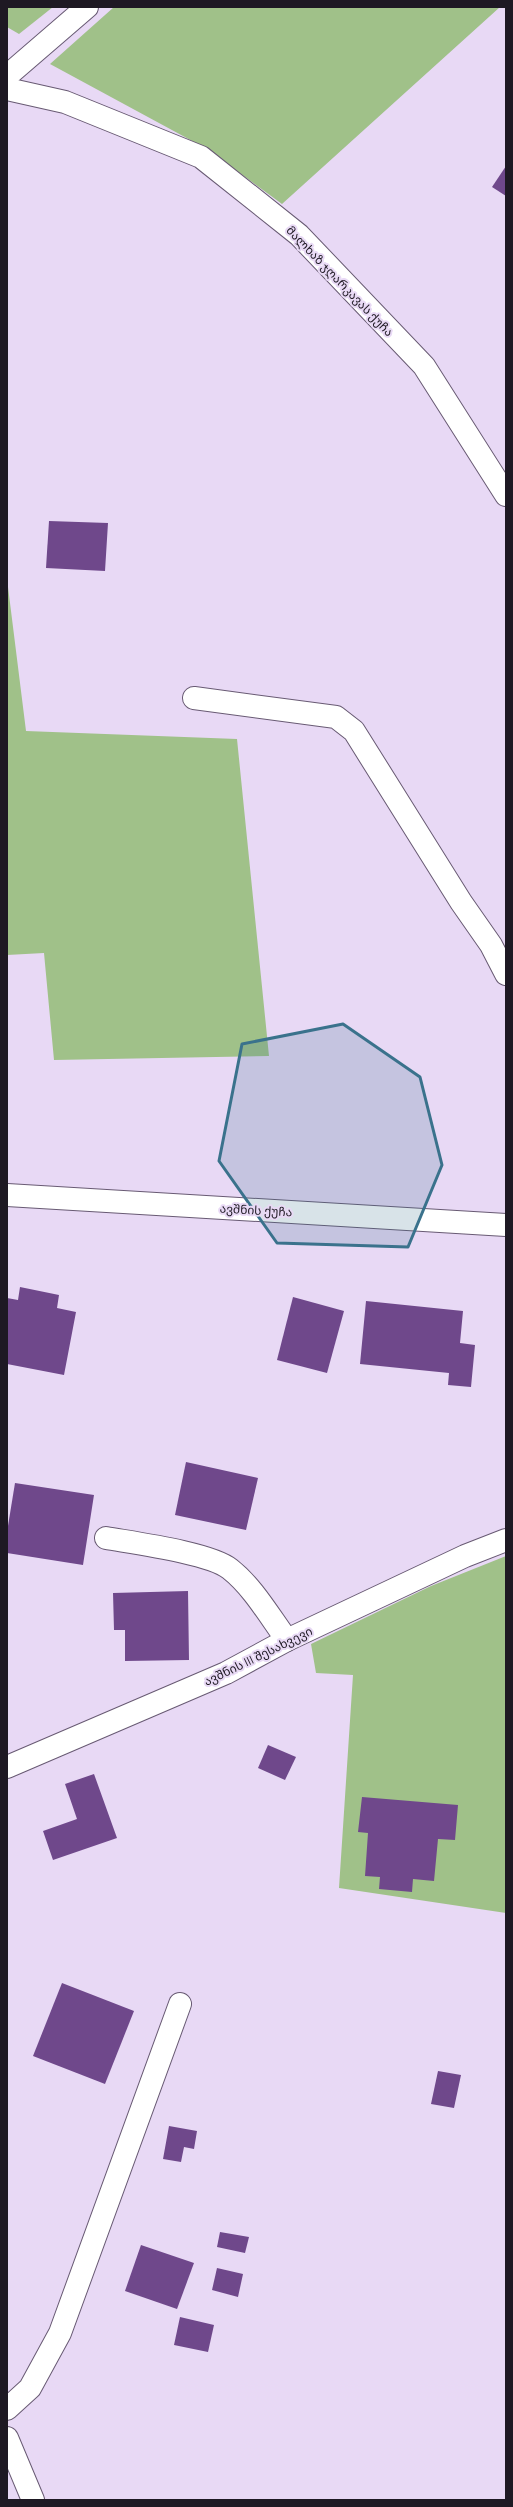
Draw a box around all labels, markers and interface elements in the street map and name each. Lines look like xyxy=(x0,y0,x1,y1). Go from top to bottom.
street label: მალხაზ ჯღარკავას ქუჩა xyxy=(282,221,398,341)
street label: ავშნის ქუჩა xyxy=(219,1199,293,1221)
street label: ავშნის III შესახვევი xyxy=(200,1621,316,1691)

